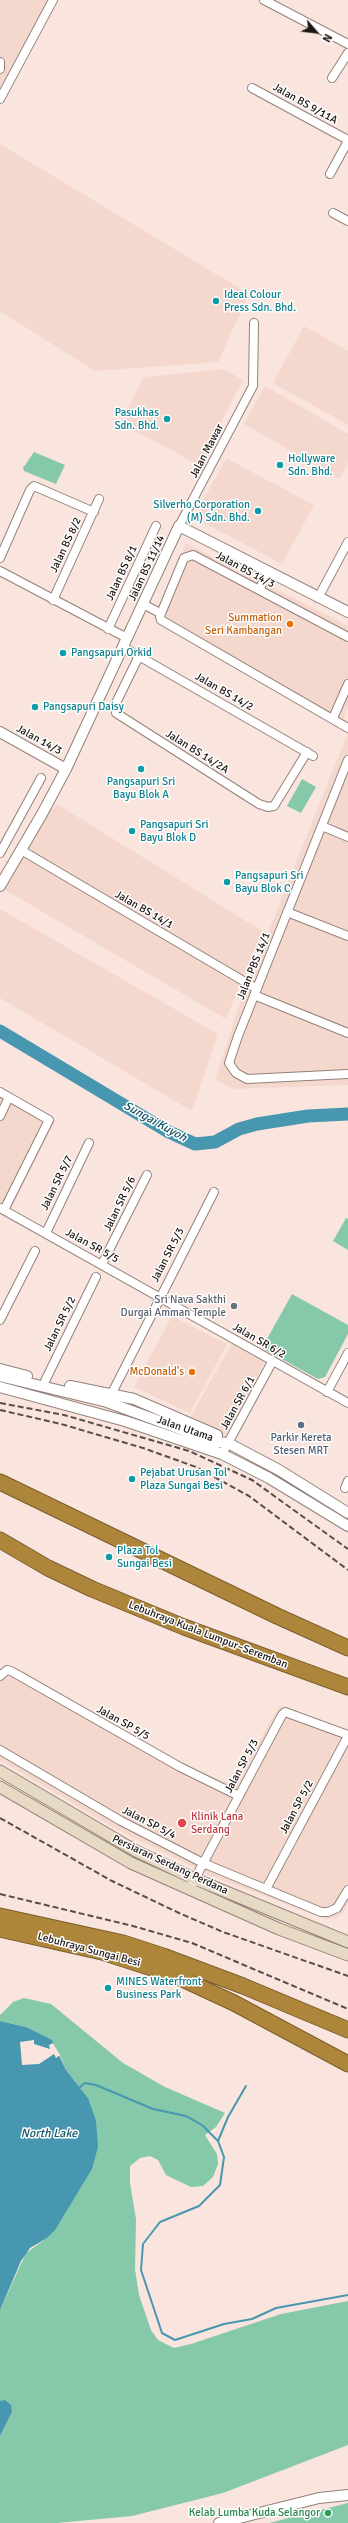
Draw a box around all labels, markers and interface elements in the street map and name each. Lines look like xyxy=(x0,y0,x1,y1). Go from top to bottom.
north arrow xyxy=(296,12,336,52)
text: N xyxy=(320,31,335,44)
street label: Jalan BS 9/11A xyxy=(270,81,340,127)
place label: Ideal Colour Press Sdn. Bhd. xyxy=(224,288,296,314)
marker: Ideal Colour Press Sdn. Bhd. xyxy=(211,296,221,306)
place label: Pasukhas Sdn. Bhd. xyxy=(114,406,159,432)
marker: Pasukhas Sdn. Bhd. xyxy=(162,414,172,424)
street label: Jalan Mawar xyxy=(187,422,227,480)
place label: Hollyware Sdn. Bhd. xyxy=(288,452,335,478)
marker: Hollyware Sdn. Bhd. xyxy=(275,460,285,470)
place label: Silverho Corporation (M) Sdn. Bhd. xyxy=(153,498,250,524)
marker: Silverho Corporation (M) Sdn. Bhd. xyxy=(253,506,263,516)
street label: Jalan BS 8/2 xyxy=(48,515,84,575)
street label: Jalan BS 11/14 xyxy=(126,533,168,603)
street label: Jalan BS 8/1 xyxy=(104,543,140,603)
street label: Jalan BS 14/3 xyxy=(213,549,277,591)
place label: Summation Seri Kambangan xyxy=(205,611,282,637)
marker: Summation Seri Kambangan xyxy=(285,619,295,629)
place label: Pangsapuri Orkid xyxy=(71,646,152,660)
marker: Pangsapuri Orkid xyxy=(58,648,68,658)
street label: Jalan BS 14/2 xyxy=(193,670,255,714)
place label: Pangsapuri Daisy xyxy=(43,700,124,714)
marker: Pangsapuri Daisy xyxy=(30,702,40,712)
street label: Jalan 14/3 xyxy=(14,722,64,758)
street label: Jalan BS 14/2A xyxy=(163,727,231,777)
marker: Pangsapuri Sri Bayu Blok A xyxy=(136,764,146,774)
place label: Pangsapuri Sri Bayu Blok A xyxy=(107,775,175,801)
place label: Pangsapuri Sri Bayu Blok D xyxy=(140,818,209,844)
marker: Pangsapuri Sri Bayu Blok D xyxy=(127,826,137,836)
place label: Pangsapuri Sri Bayu Blok C xyxy=(235,869,304,895)
marker: Pangsapuri Sri Bayu Blok C xyxy=(222,877,232,887)
street label: Jalan BS 14/1 xyxy=(113,888,175,932)
street label: Jalan PBS 14/1 xyxy=(235,930,273,1002)
water label: Sungai Kuyoh xyxy=(121,1099,189,1145)
street label: Jalan SR 5/7 xyxy=(38,1154,76,1212)
street label: Jalan SR 5/6 xyxy=(101,1175,139,1233)
street label: Jalan SR 5/5 xyxy=(63,1226,121,1266)
street label: Jalan SR 5/3 xyxy=(149,1226,187,1284)
place label: Sri Nava Sakthi Durgai Amman Temple xyxy=(121,1293,226,1319)
street label: Jalan SR 5/2 xyxy=(41,1295,79,1353)
marker: Sri Nava Sakthi Durgai Amman Temple xyxy=(229,1301,239,1311)
street label: Jalan SR 6/2 xyxy=(230,1321,288,1361)
place label: McDonald's xyxy=(129,1365,184,1379)
marker: McDonald's xyxy=(187,1367,197,1377)
street label: Jalan SR 6/1 xyxy=(218,1374,258,1432)
street label: Jalan Utama xyxy=(155,1413,215,1445)
marker: Parkir Kereta Stesen MRT xyxy=(296,1420,306,1430)
place label: Parkir Kereta Stesen MRT xyxy=(270,1431,332,1457)
place label: Pejabat Urusan Tol Plaza Sungai Besi xyxy=(140,1466,227,1492)
marker: Pejabat Urusan Tol Plaza Sungai Besi xyxy=(127,1474,137,1484)
place label: Plaza Tol Sungai Besi xyxy=(117,1544,172,1570)
marker: Plaza Tol Sungai Besi xyxy=(104,1552,114,1562)
street label: Lebuhraya Kuala Lumpur–Seremban xyxy=(127,1598,289,1672)
street label: Jalan SP 5/5 xyxy=(94,1703,152,1743)
street label: Jalan SP 5/3 xyxy=(222,1737,262,1795)
street label: Jalan SP 5/2 xyxy=(277,1778,317,1836)
street label: Jalan SP 5/4 xyxy=(120,1804,178,1842)
place label: Klinik Lana Serdang xyxy=(191,1810,243,1836)
marker: Klinik Lana Serdang xyxy=(176,1817,188,1829)
street label: Persiaran Serdang Perdana xyxy=(110,1832,230,1898)
street label: Lebuhraya Sungai Besi xyxy=(36,1930,142,1970)
place label: MINES Waterfront Business Park xyxy=(116,1975,202,2001)
marker: MINES Waterfront Business Park xyxy=(103,1983,113,1993)
water label: North Lake xyxy=(21,2127,77,2141)
place label: Kelab Lumba Kuda Selangor xyxy=(189,2506,320,2520)
marker: Kelab Lumba Kuda Selangor xyxy=(323,2508,333,2518)

